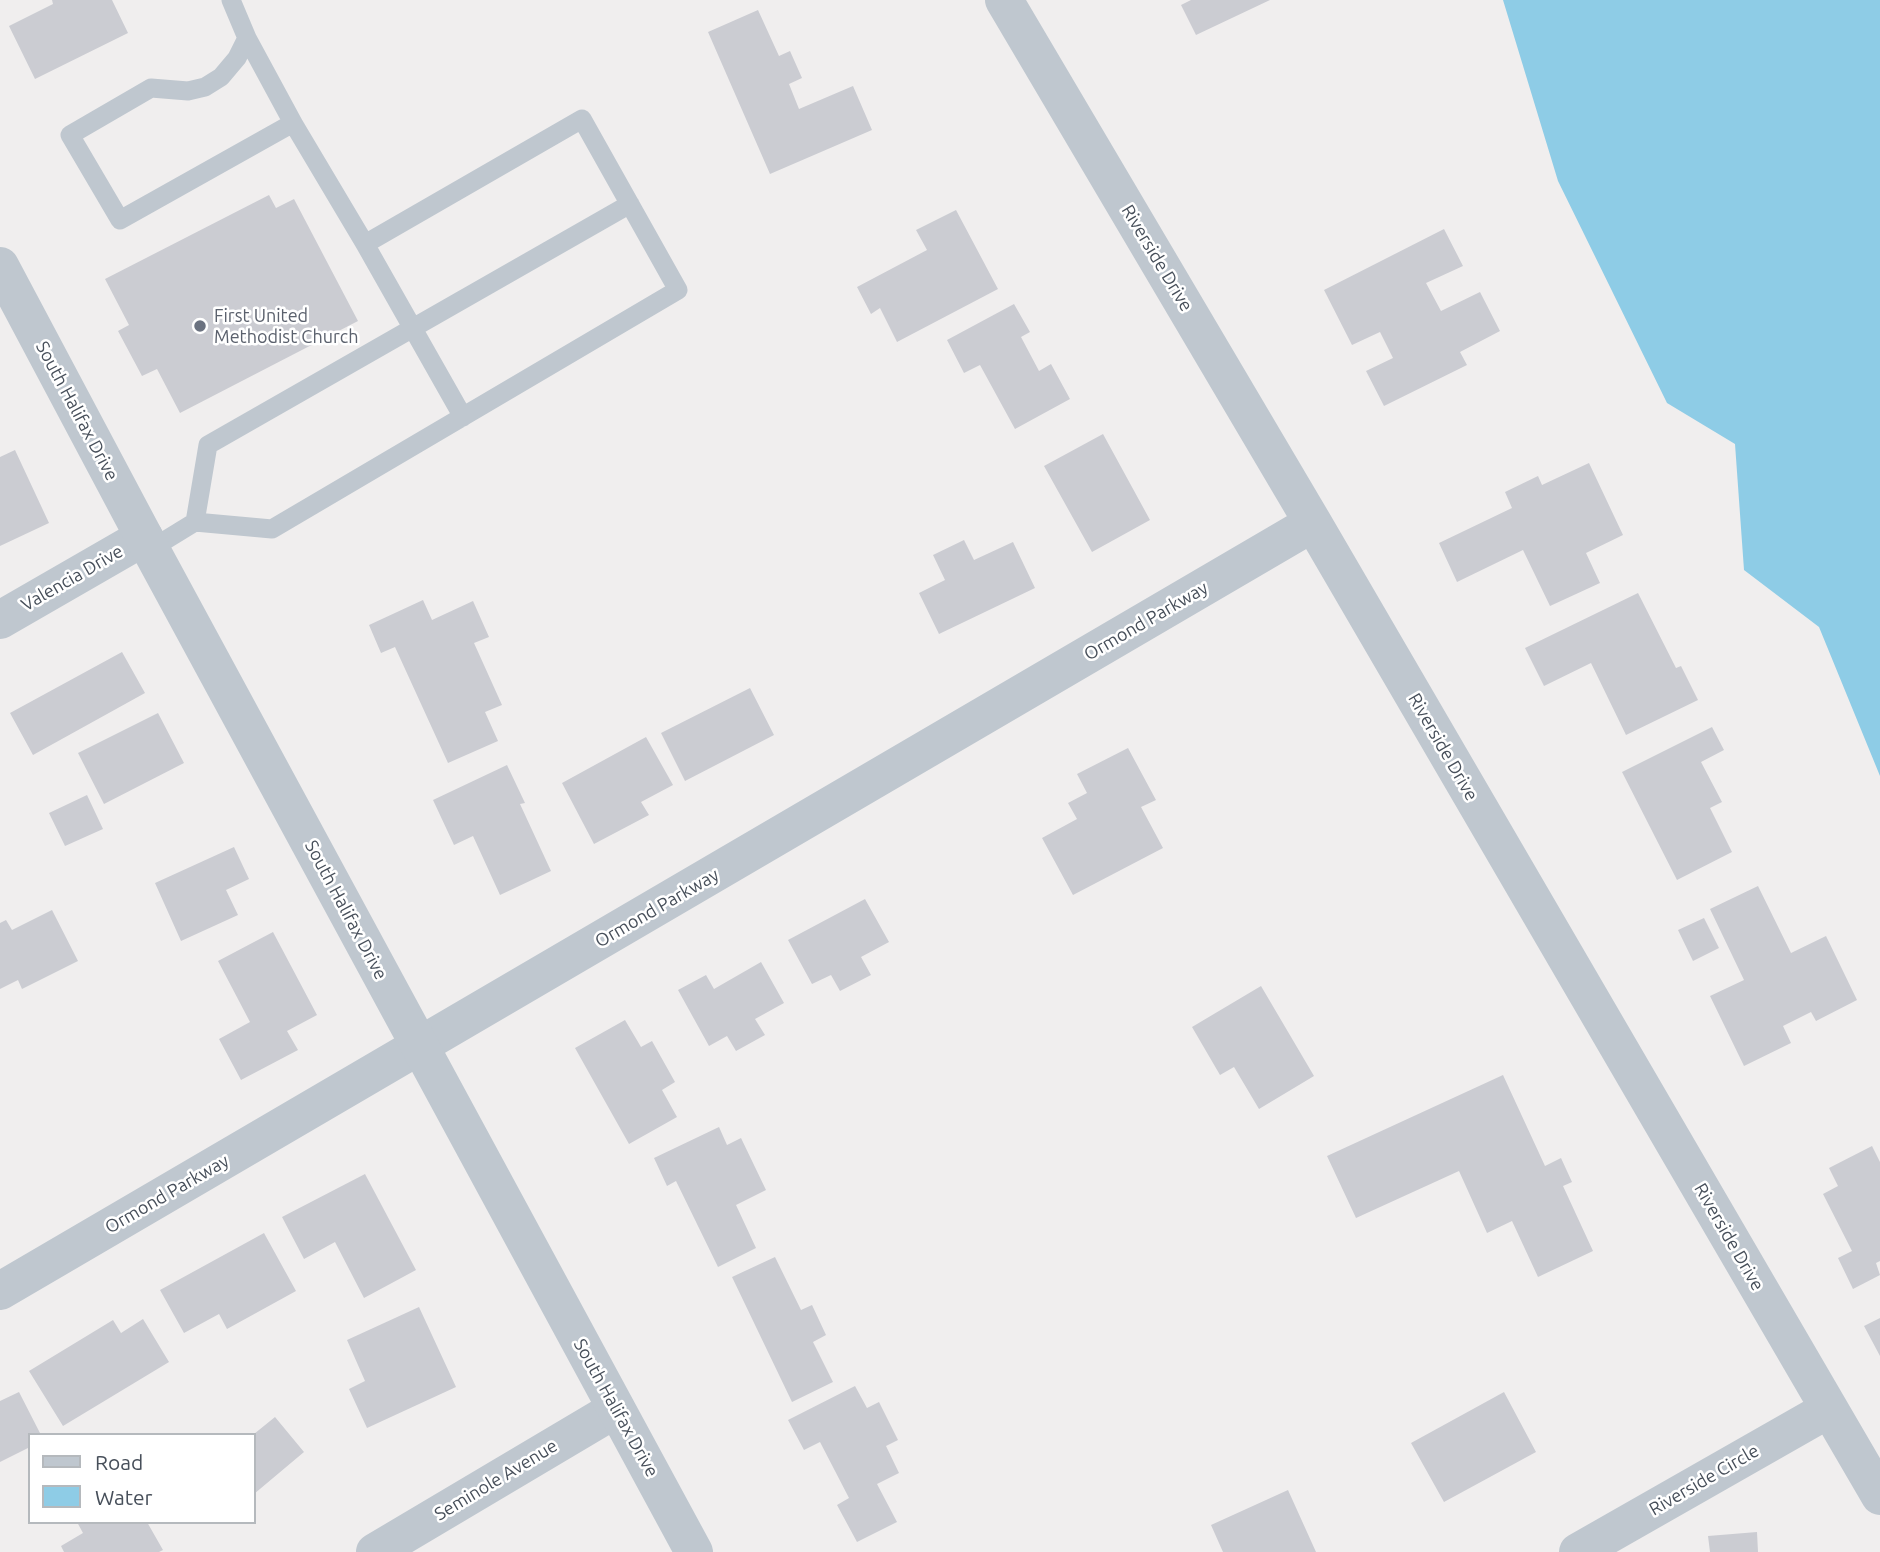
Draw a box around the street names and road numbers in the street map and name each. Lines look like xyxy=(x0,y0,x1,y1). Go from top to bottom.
street label: Riverside Drive xyxy=(1117,201,1197,315)
street label: South Halifax Drive xyxy=(31,338,123,484)
street label: Valencia Drive xyxy=(17,540,127,616)
street label: Ormond Parkway xyxy=(1080,577,1212,665)
street label: Riverside Drive xyxy=(1404,689,1482,805)
street label: South Halifax Drive xyxy=(300,837,392,983)
street label: Ormond Parkway xyxy=(591,864,723,952)
street label: Ormond Parkway xyxy=(101,1150,233,1238)
street label: Riverside Drive xyxy=(1690,1179,1768,1295)
street label: South Halifax Drive xyxy=(569,1335,663,1481)
street label: Seminole Avenue xyxy=(431,1435,561,1525)
street label: Riverside Circle xyxy=(1645,1440,1763,1520)

